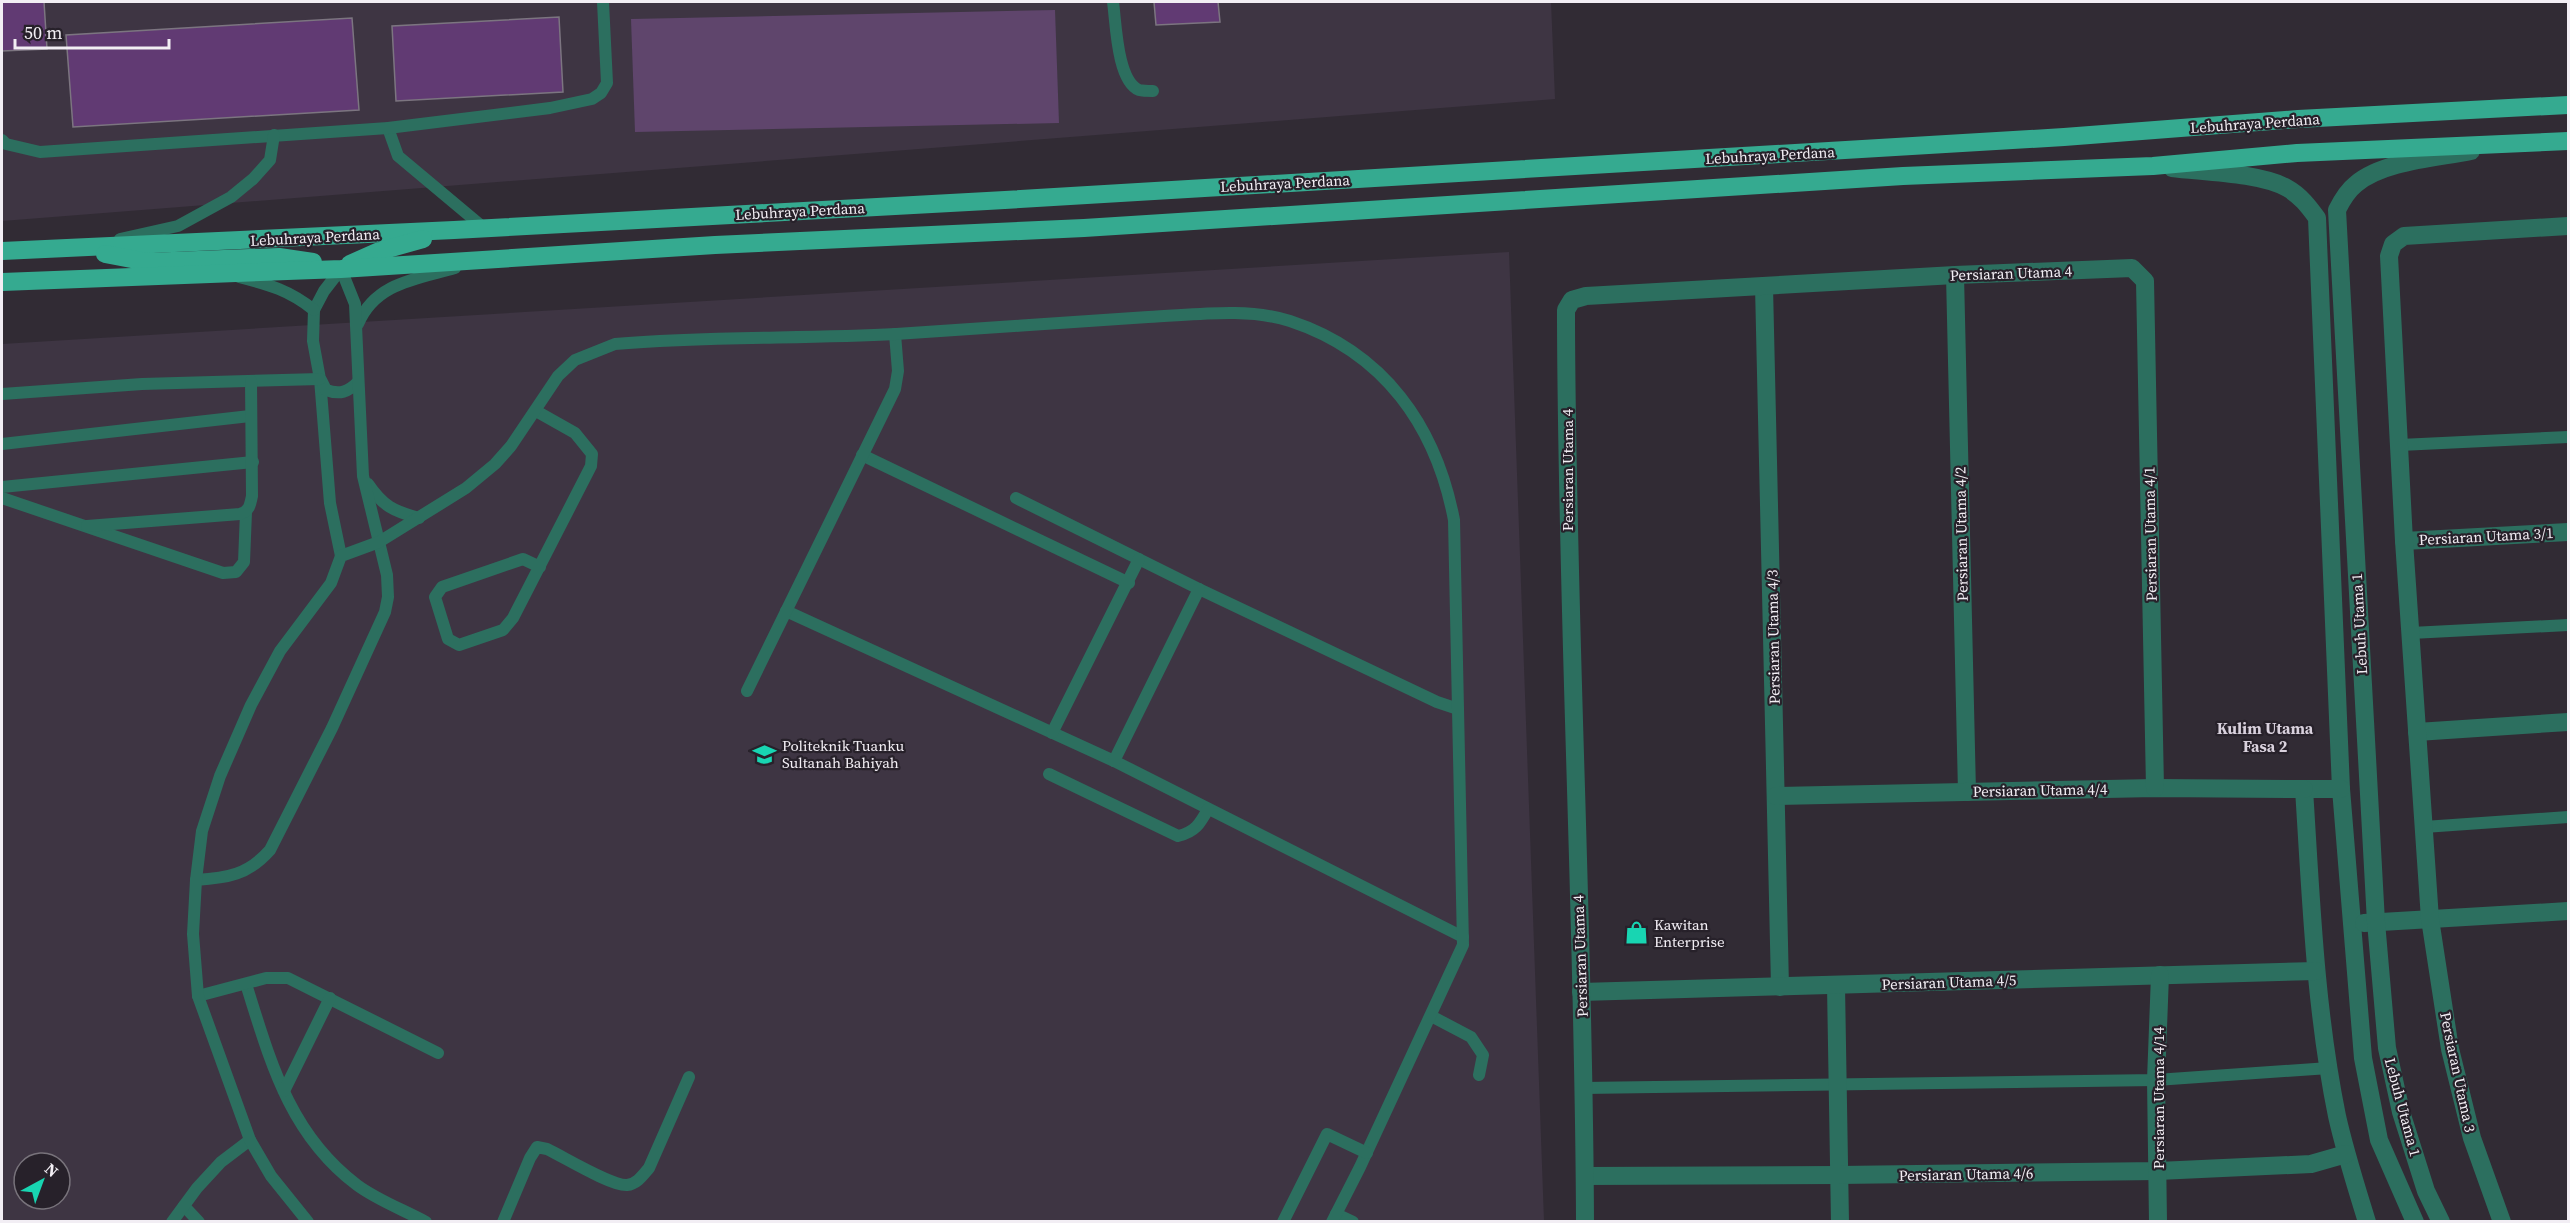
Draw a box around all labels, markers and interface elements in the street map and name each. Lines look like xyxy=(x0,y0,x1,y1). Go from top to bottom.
scale bar xyxy=(15,12,170,50)
text: 50 m xyxy=(24,20,62,45)
street label: Lebuhraya Perdana xyxy=(2189,108,2321,138)
street label: Lebuhraya Perdana xyxy=(1705,141,1836,169)
street label: Lebuhraya Perdana xyxy=(1220,169,1351,197)
street label: Lebuhraya Perdana xyxy=(735,197,866,225)
street label: Lebuhraya Perdana xyxy=(250,223,381,251)
street label: Persiaran Utama 4 xyxy=(1949,260,2073,286)
street label: Persiaran Utama 4 xyxy=(1557,408,1578,531)
street label: Persiaran Utama 4/2 xyxy=(1949,466,1973,602)
street label: Persiaran Utama 4/1 xyxy=(2138,466,2162,602)
street label: Persiaran Utama 3/1 xyxy=(2418,522,2554,550)
street label: Persiaran Utama 4/3 xyxy=(1761,569,1785,705)
street label: Lebuh Utama 1 xyxy=(2346,573,2372,675)
district label: Kulim Utama Fasa 2 xyxy=(2217,717,2314,757)
place label: Politeknik Tuanku Sultanah Bahiyah xyxy=(782,735,904,773)
school or university icon: Politeknik Tuanku Sultanah Bahiyah xyxy=(751,741,777,767)
street label: Persiaran Utama 4/4 xyxy=(1972,778,2108,802)
street label: Persiaran Utama 4 xyxy=(1567,894,1593,1018)
place label: Kawitan Enterprise xyxy=(1654,914,1725,952)
shop icon: Kawitan Enterprise xyxy=(1623,920,1649,946)
street label: Persiaran Utama 4/5 xyxy=(1881,969,2017,995)
street label: Persiaran Utama 3 xyxy=(2435,1010,2481,1134)
street label: Persiaran Utama 4/14 xyxy=(2148,1026,2169,1169)
street label: Lebuh Utama 1 xyxy=(2380,1055,2426,1159)
north arrow xyxy=(12,1151,72,1211)
text: N xyxy=(40,1158,64,1182)
street label: Persiaran Utama 4/6 xyxy=(1898,1162,2034,1186)

